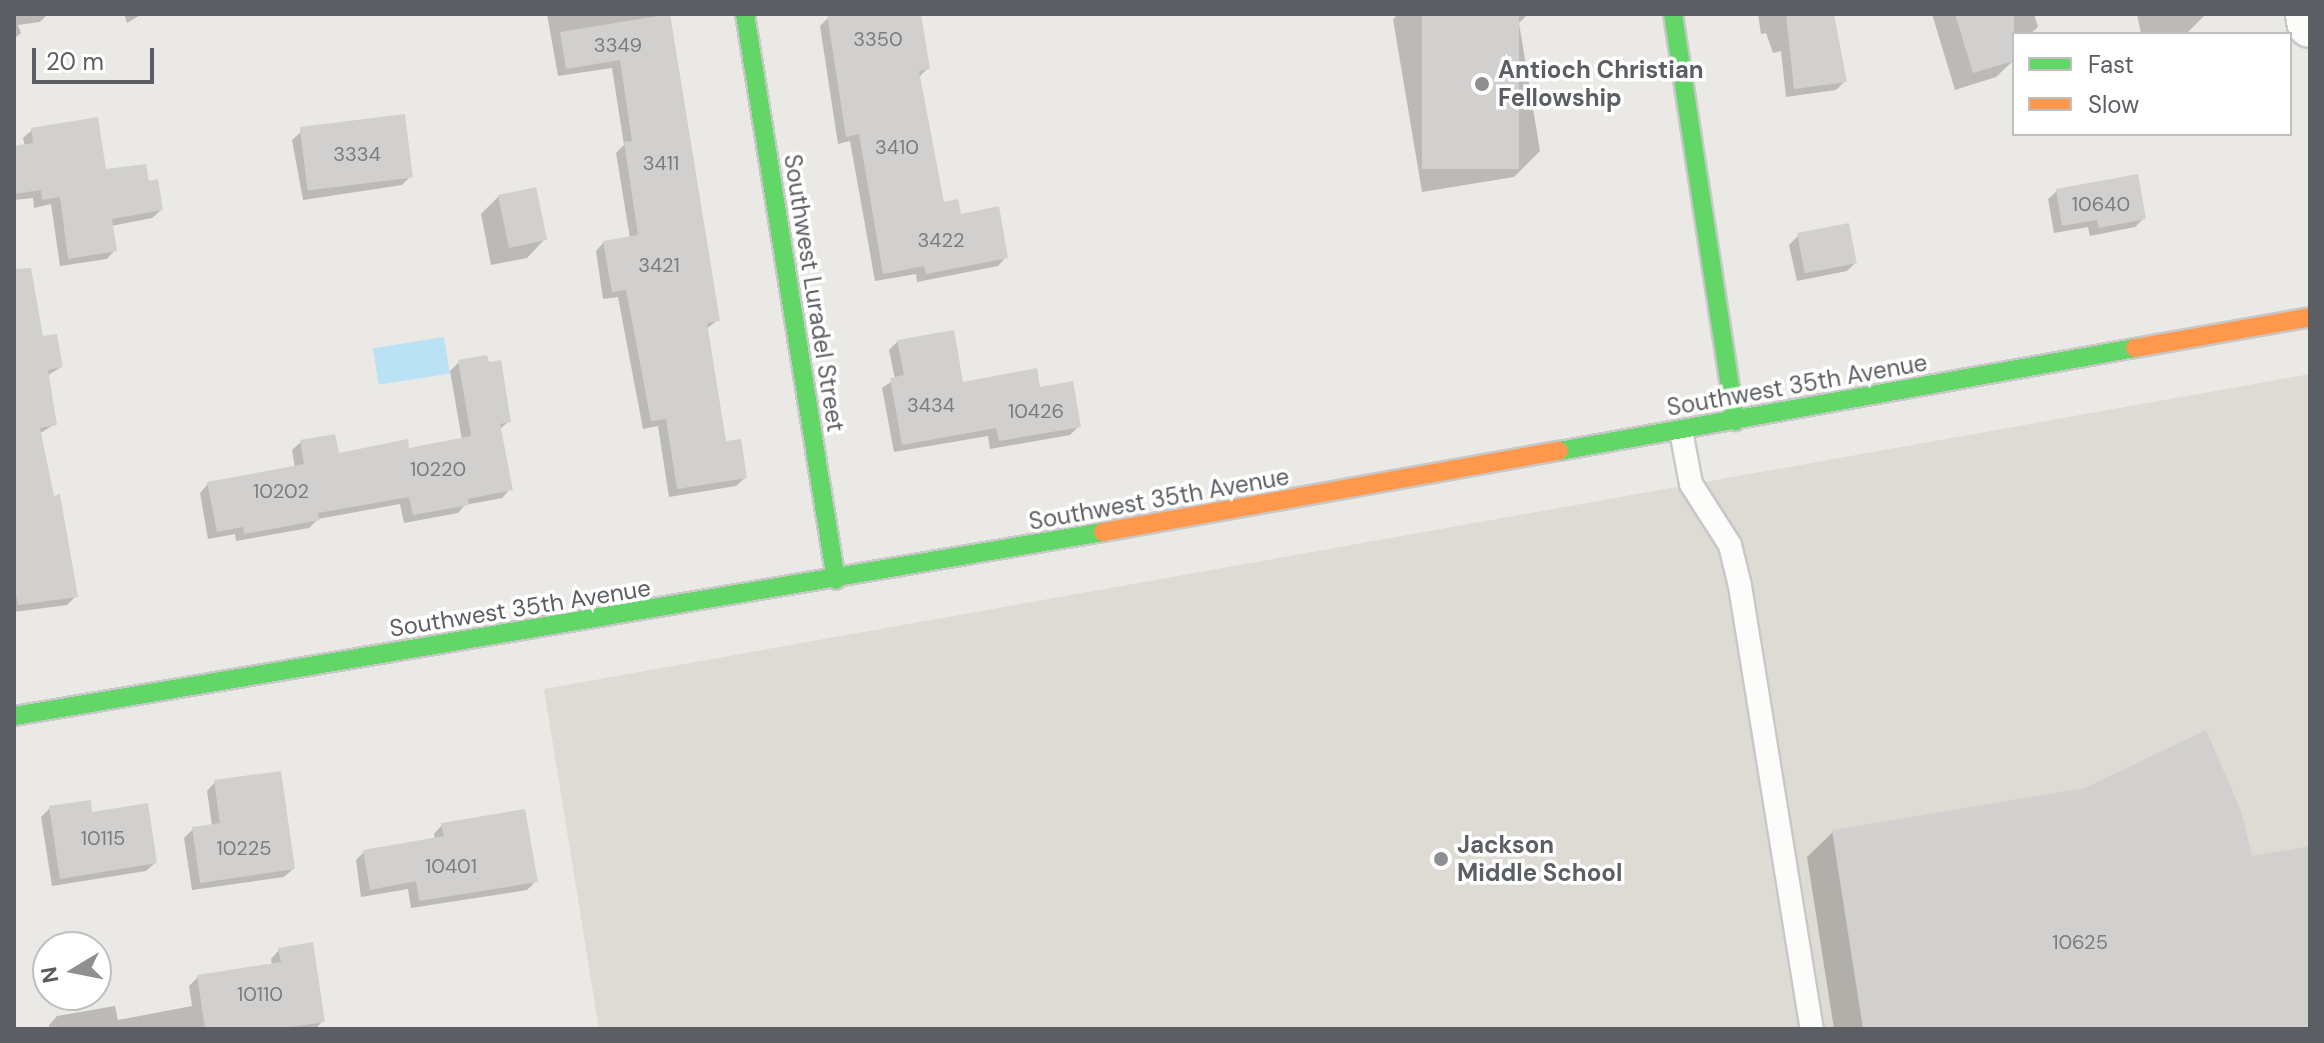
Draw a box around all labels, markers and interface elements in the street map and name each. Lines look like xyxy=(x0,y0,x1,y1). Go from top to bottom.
house number: 3350 xyxy=(853,27,903,51)
scale bar xyxy=(36,32,158,82)
legend xyxy=(2012,32,2292,136)
house number: 3349 xyxy=(594,33,642,57)
text: 20 m xyxy=(46,46,104,77)
text: Fast xyxy=(2088,49,2134,80)
place label: Antioch Christian Fellowship xyxy=(1498,56,1704,112)
marker: Antioch Christian Fellowship xyxy=(1473,75,1491,93)
text: Slow xyxy=(2088,89,2139,120)
house number: 3410 xyxy=(875,135,919,159)
house number: 3334 xyxy=(333,142,381,166)
house number: 3411 xyxy=(643,151,679,175)
street label: Southwest Luradel Street xyxy=(778,152,850,434)
house number: 10640 xyxy=(2072,192,2130,216)
house number: 3422 xyxy=(918,228,964,252)
house number: 3421 xyxy=(638,253,680,277)
street label: Southwest 35th Avenue xyxy=(1665,348,1929,422)
house number: 3434 xyxy=(907,393,955,417)
house number: 10426 xyxy=(1008,399,1064,423)
house number: 10220 xyxy=(410,457,466,481)
street label: Southwest 35th Avenue xyxy=(1027,462,1291,536)
house number: 10202 xyxy=(253,479,309,503)
street label: Southwest 35th Avenue xyxy=(387,573,653,643)
house number: 10115 xyxy=(81,826,125,850)
place label: Jackson Middle School xyxy=(1457,831,1622,887)
house number: 10225 xyxy=(217,836,271,860)
marker: Jackson Middle School xyxy=(1432,850,1450,868)
house number: 10401 xyxy=(425,854,477,878)
house number: 10625 xyxy=(2052,930,2108,954)
north arrow xyxy=(32,931,112,1011)
text: N xyxy=(34,964,66,985)
house number: 10110 xyxy=(237,982,283,1006)

